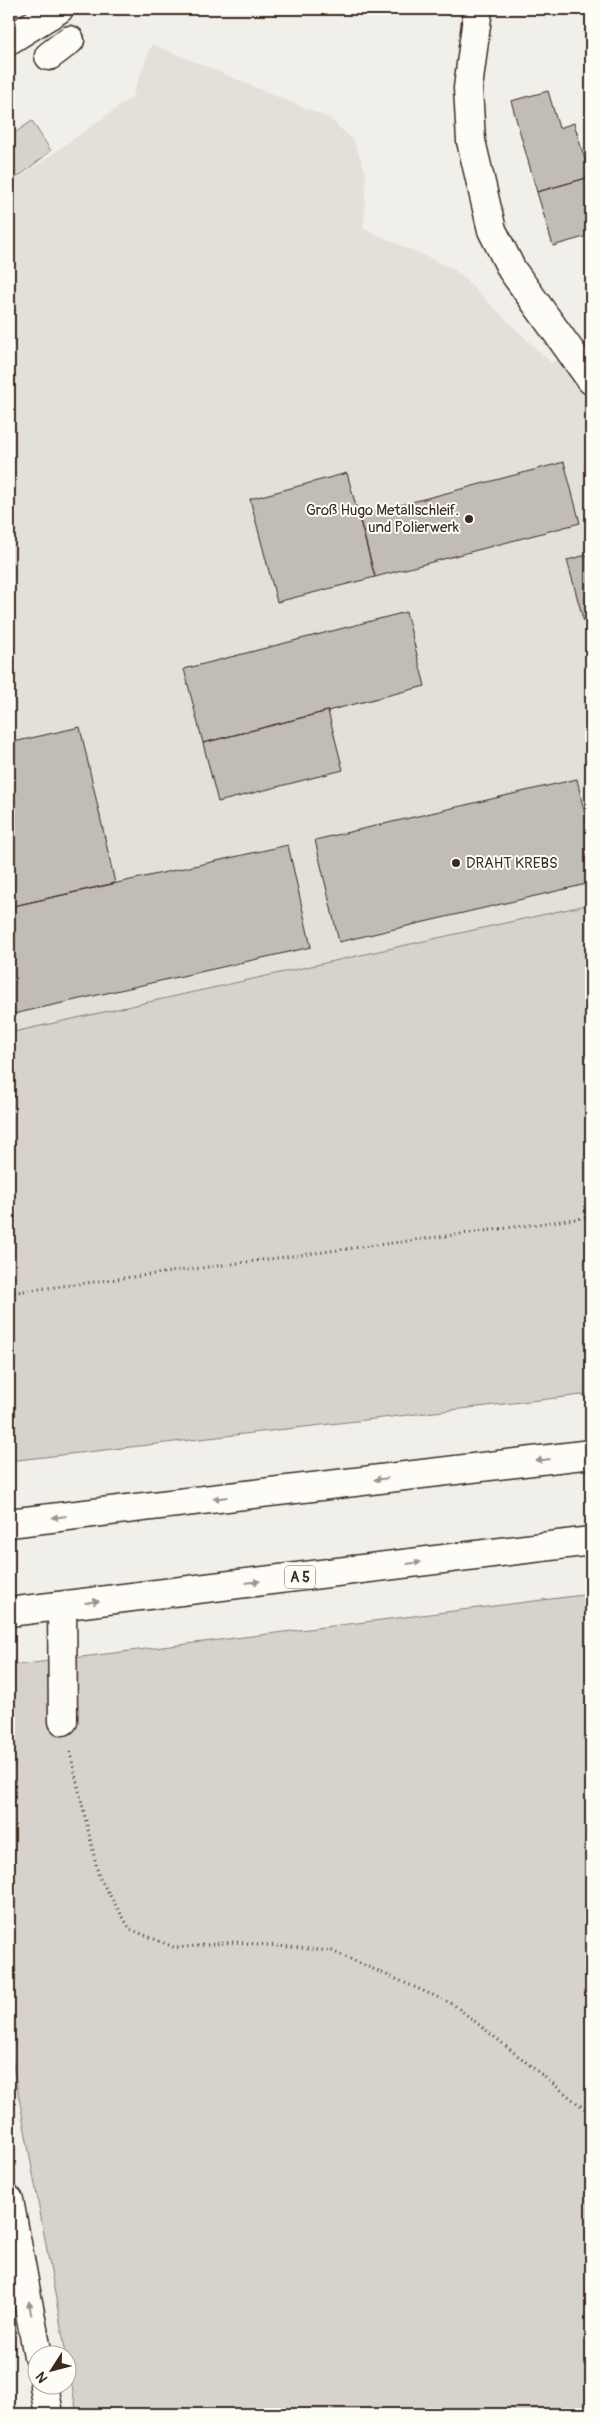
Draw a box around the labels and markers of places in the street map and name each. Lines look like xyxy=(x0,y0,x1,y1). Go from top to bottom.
place label: Groß Hugo Metallschleif. und Polierwerk xyxy=(306,501,460,537)
marker: Groß Hugo Metallschleif. und Polierwerk xyxy=(463,513,475,525)
place label: DRAHT KREBS xyxy=(466,854,558,873)
marker: DRAHT KREBS xyxy=(450,857,462,869)

